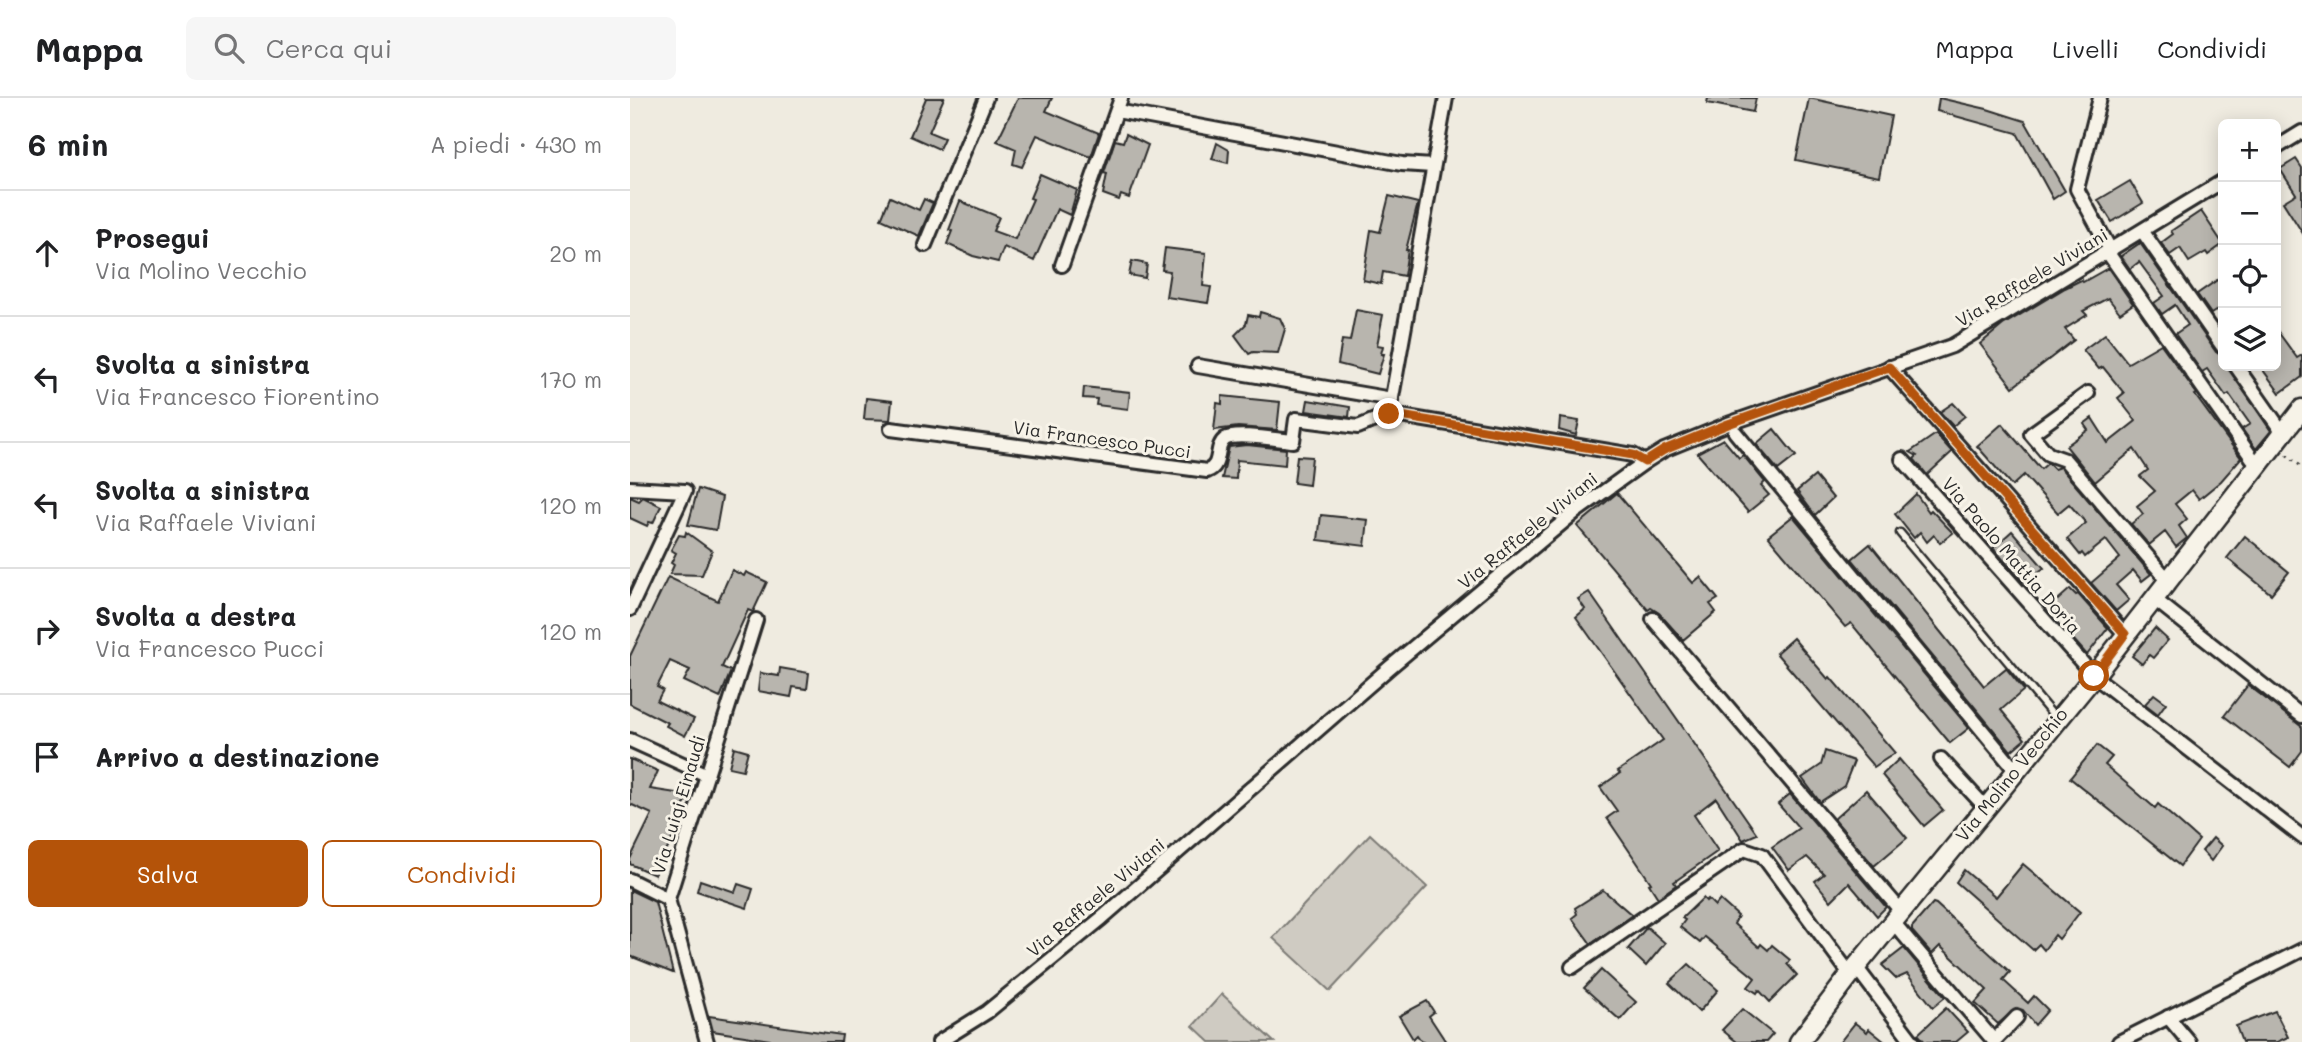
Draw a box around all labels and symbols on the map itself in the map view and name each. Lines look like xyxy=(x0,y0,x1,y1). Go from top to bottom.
street label: Via Raffaele Viviani xyxy=(1951,222,2112,332)
route end xyxy=(1373,398,1404,429)
street label: Via Francesco Pucci xyxy=(1012,415,1193,463)
street label: Via Raffaele Viviani xyxy=(1452,466,1602,594)
street label: Via Paolo Mattia Doria xyxy=(1937,472,2087,639)
route start xyxy=(2078,660,2109,691)
street label: Via Molino Vecchio xyxy=(1950,702,2073,846)
street label: Via Luigi Einaudi xyxy=(645,732,711,877)
street label: Via Raffaele Viviani xyxy=(1021,832,1169,962)

